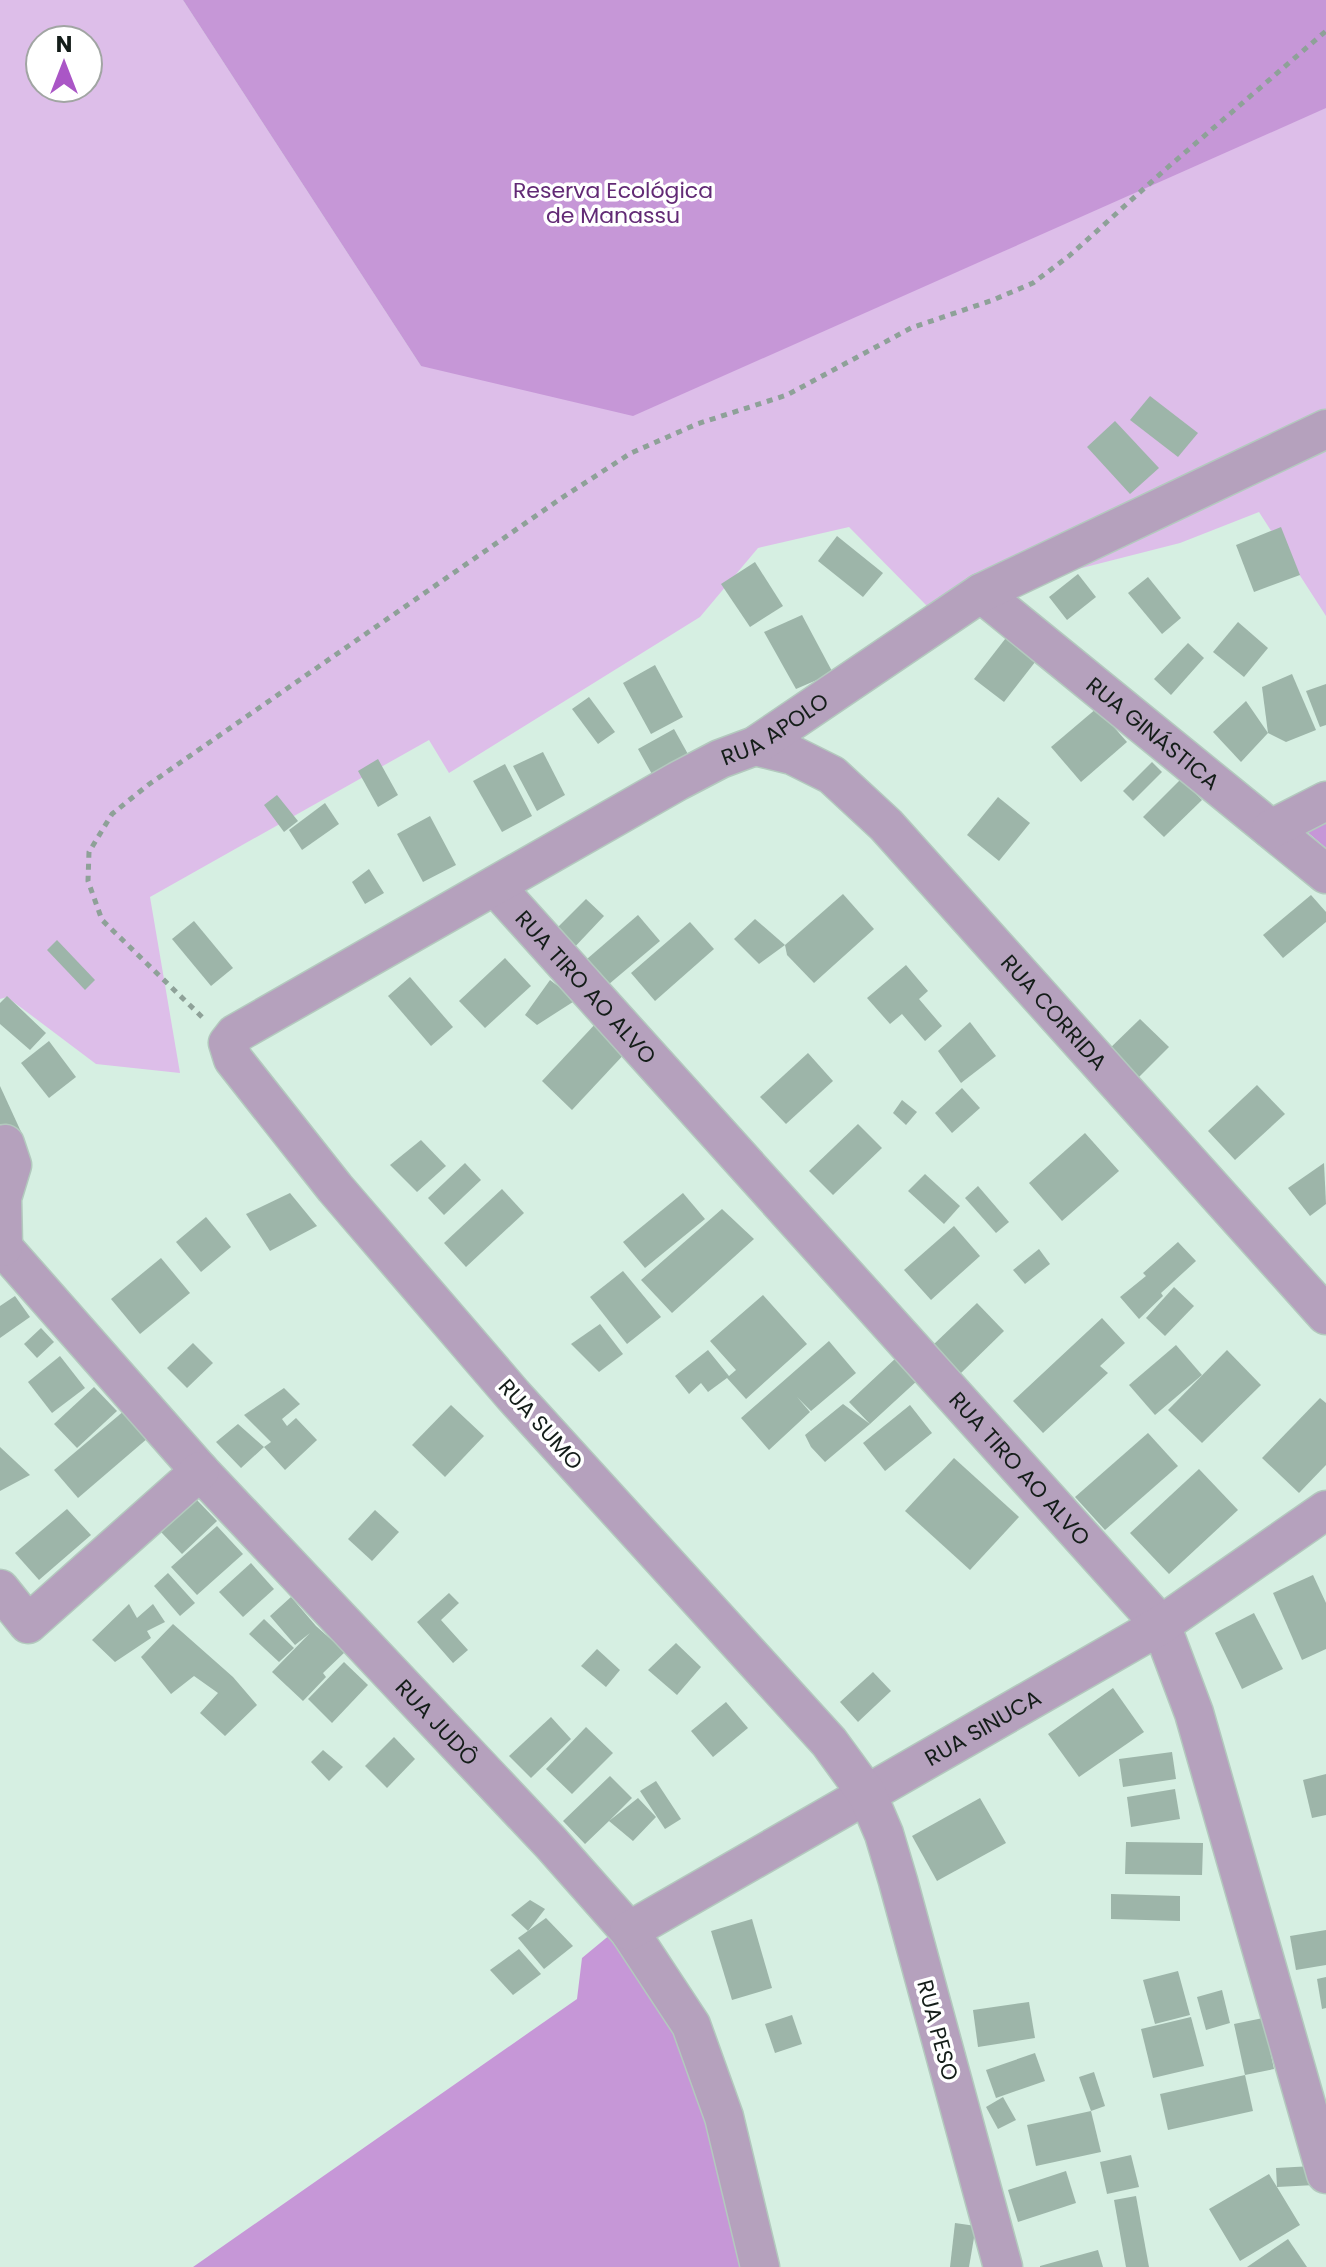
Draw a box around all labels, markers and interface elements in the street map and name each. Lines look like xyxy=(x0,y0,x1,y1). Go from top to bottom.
north arrow xyxy=(24,24,104,104)
text: N xyxy=(56,29,72,60)
park label: Reserva Ecológica de Manassu xyxy=(513,175,713,231)
street label: RUA GINÁSTICA xyxy=(1080,670,1226,797)
street label: RUA APOLO xyxy=(717,686,835,773)
street label: RUA TIRO AO ALVO xyxy=(508,904,663,1071)
street label: RUA CORRIDA xyxy=(993,948,1114,1077)
street label: RUA SUMO xyxy=(491,1372,590,1477)
street label: RUA TIRO AO ALVO xyxy=(942,1385,1097,1552)
street label: RUA JUDÔ xyxy=(388,1673,485,1773)
street label: RUA SINUCA xyxy=(919,1682,1047,1774)
street label: RUA PESO xyxy=(909,1976,966,2084)

